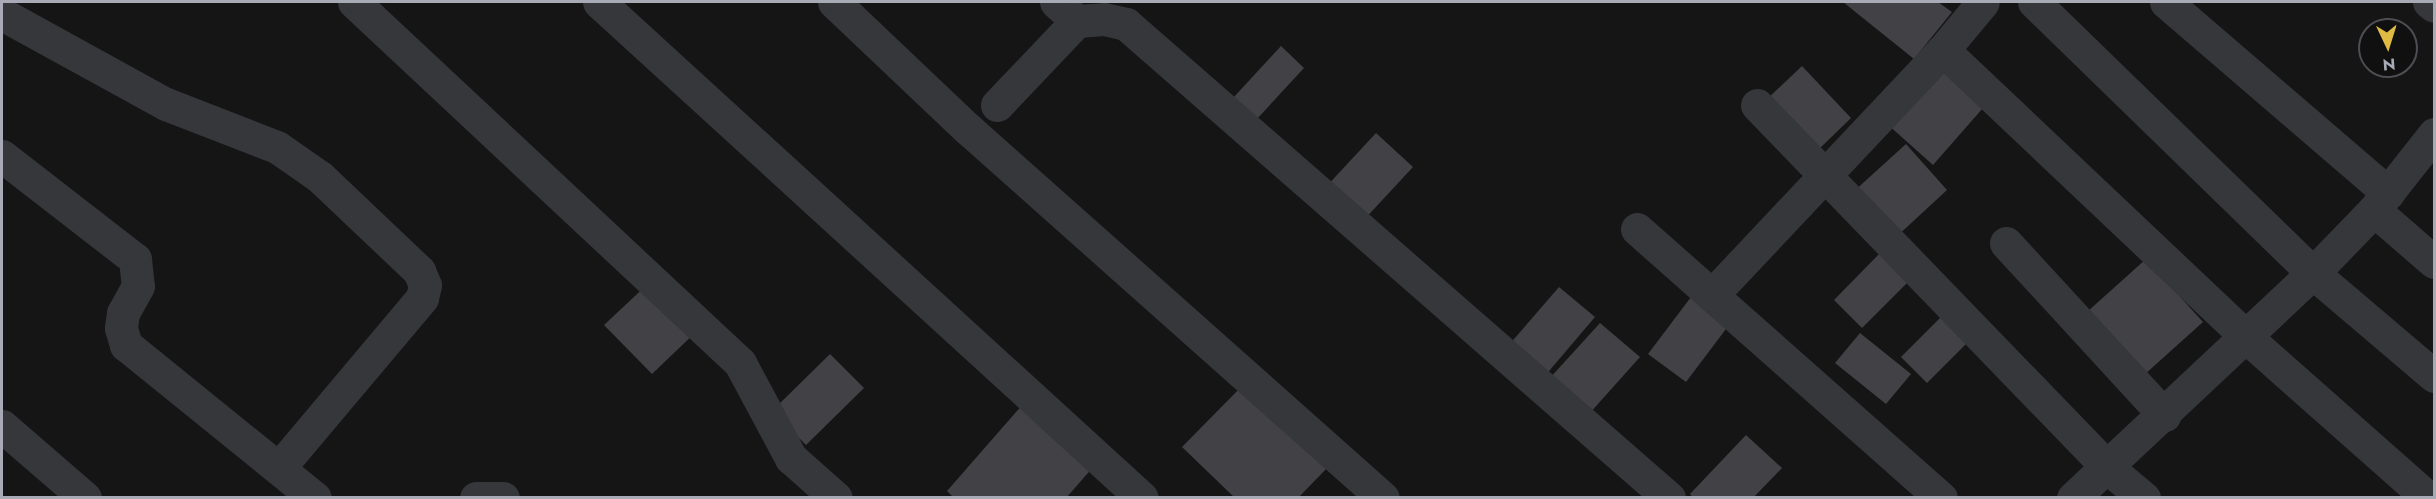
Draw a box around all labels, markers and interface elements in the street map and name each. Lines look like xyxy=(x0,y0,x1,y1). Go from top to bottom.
north arrow xyxy=(2358,18,2418,78)
text: N xyxy=(2382,53,2396,76)

